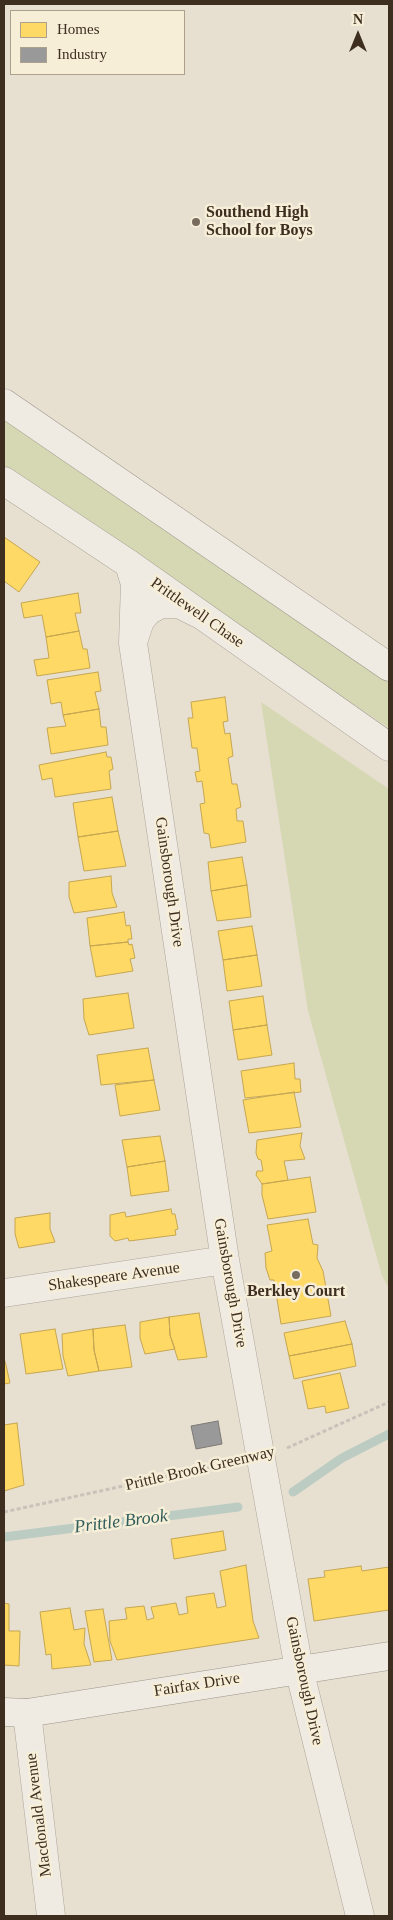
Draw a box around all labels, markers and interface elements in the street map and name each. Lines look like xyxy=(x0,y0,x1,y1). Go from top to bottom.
legend xyxy=(10,10,185,75)
north arrow xyxy=(333,10,383,60)
text: N xyxy=(353,12,363,27)
text: Homes xyxy=(57,21,100,37)
text: Industry xyxy=(57,46,107,62)
place label: Southend High School for Boys xyxy=(206,203,313,241)
marker: Southend High School for Boys xyxy=(190,216,202,228)
street label: Prittlewell Chase xyxy=(147,574,247,652)
street label: Gainsborough Drive xyxy=(150,816,188,948)
street label: Gainsborough Drive xyxy=(209,1217,251,1349)
street label: Shakespeare Avenue xyxy=(47,1258,181,1296)
marker: Berkley Court xyxy=(290,1269,302,1281)
place label: Berkley Court xyxy=(247,1282,345,1302)
street label: Prittle Brook Greenway xyxy=(123,1442,277,1496)
water label: Prittle Brook xyxy=(73,1506,169,1538)
street label: Gainsborough Drive xyxy=(281,1615,327,1747)
street label: Fairfax Drive xyxy=(153,1669,241,1701)
street label: Macdonald Avenue xyxy=(22,1752,56,1878)

